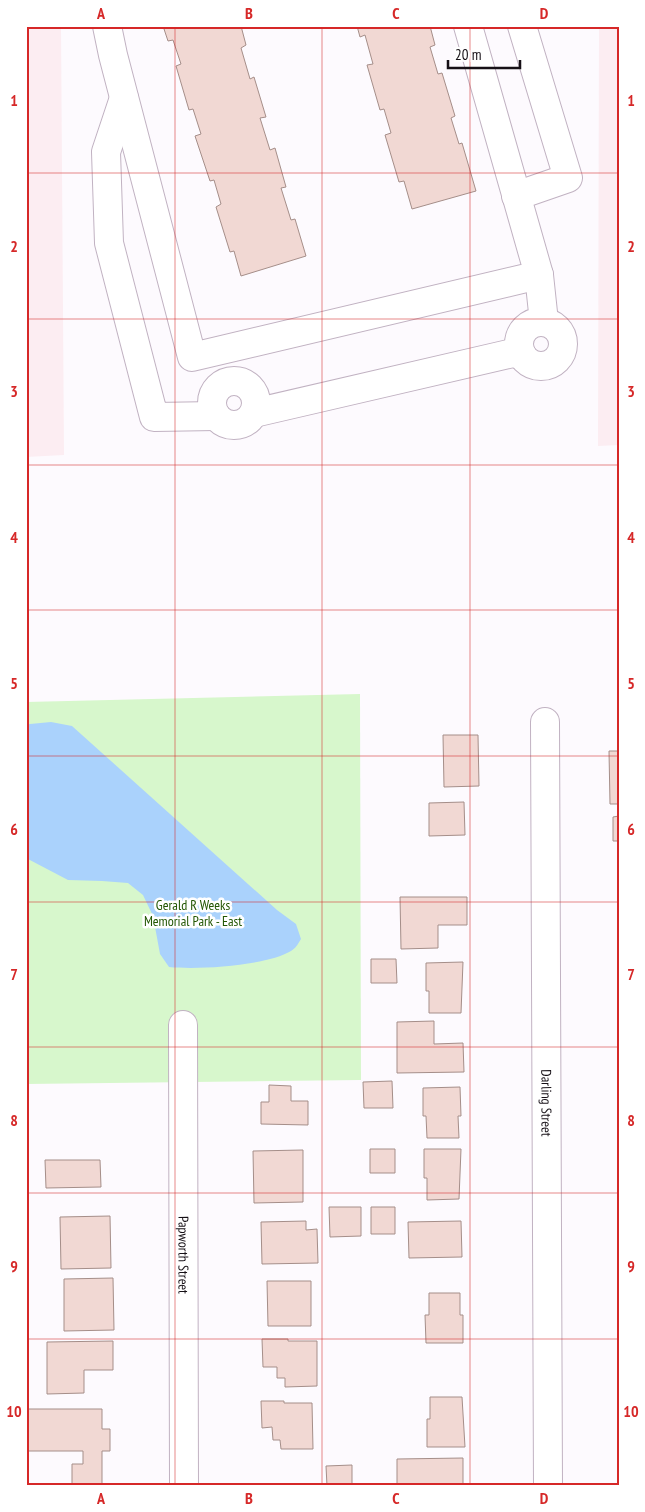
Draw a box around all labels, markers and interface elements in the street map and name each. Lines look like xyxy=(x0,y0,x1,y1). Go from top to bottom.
text: A xyxy=(96,3,106,23)
text: B xyxy=(245,3,253,23)
text: C xyxy=(392,3,400,23)
text: D xyxy=(540,3,549,23)
scale bar xyxy=(448,38,520,70)
text: 20 m xyxy=(455,45,481,64)
text: 1 xyxy=(10,90,18,110)
text: 1 xyxy=(627,90,635,110)
text: 2 xyxy=(10,236,18,256)
text: 2 xyxy=(627,236,635,256)
text: 3 xyxy=(10,381,18,401)
text: 3 xyxy=(627,381,635,401)
text: 4 xyxy=(10,527,18,547)
text: 4 xyxy=(627,527,635,547)
text: 5 xyxy=(10,673,18,693)
text: 5 xyxy=(627,673,635,693)
text: 6 xyxy=(10,819,18,839)
text: 6 xyxy=(627,819,635,839)
park label: Gerald R Weeks Memorial Park - East xyxy=(144,896,242,930)
text: 7 xyxy=(10,964,18,984)
text: 7 xyxy=(627,964,635,984)
street label: Darling Street xyxy=(537,1069,556,1137)
text: 8 xyxy=(10,1110,18,1130)
text: 8 xyxy=(627,1110,635,1130)
street label: Papworth Street xyxy=(174,1216,193,1294)
text: 9 xyxy=(10,1256,18,1276)
text: 9 xyxy=(627,1256,635,1276)
text: 10 xyxy=(6,1401,22,1421)
text: 10 xyxy=(623,1401,639,1421)
text: A xyxy=(96,1488,106,1508)
text: B xyxy=(245,1488,253,1508)
text: C xyxy=(392,1488,400,1508)
text: D xyxy=(540,1488,549,1508)

